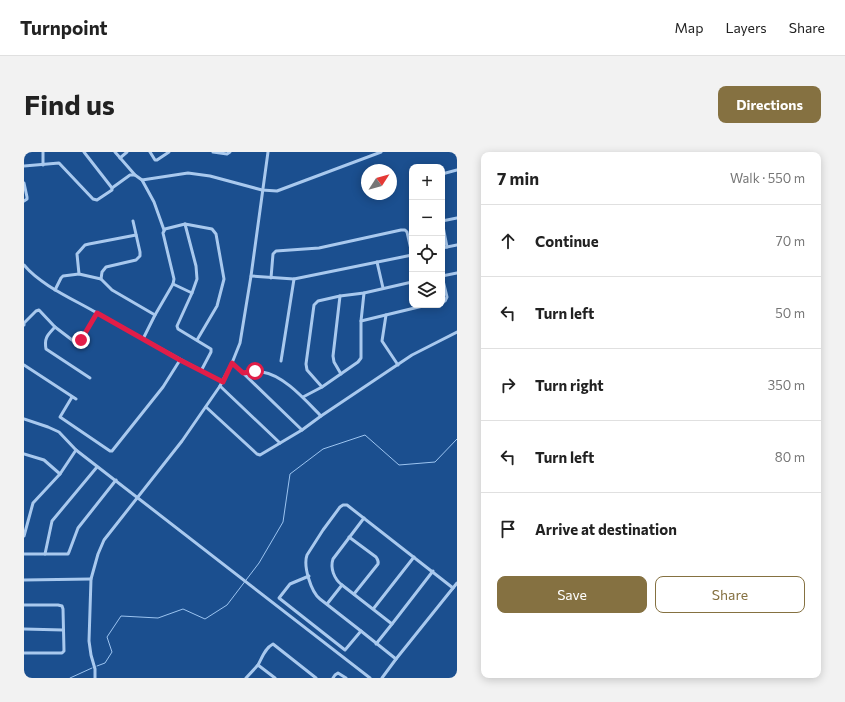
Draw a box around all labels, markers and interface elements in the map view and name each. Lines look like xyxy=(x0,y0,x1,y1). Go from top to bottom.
text: Turnpoint xyxy=(20,16,108,39)
text: Map xyxy=(675,19,703,36)
text: Layers xyxy=(725,19,767,36)
text: Share xyxy=(789,19,825,36)
button: Directions xyxy=(718,86,821,123)
text: Find us xyxy=(24,87,115,121)
north arrow xyxy=(361,164,397,200)
map controls xyxy=(409,164,445,308)
button: + xyxy=(409,164,445,200)
text: 7 min xyxy=(497,168,539,189)
text: Walk · 550 m xyxy=(730,170,805,186)
button: − xyxy=(409,200,445,236)
icon: ahead xyxy=(497,230,519,252)
text: Continue xyxy=(535,232,599,250)
text: 70 m xyxy=(776,233,805,249)
button: locate xyxy=(409,236,445,272)
button: layers xyxy=(409,272,445,308)
icon: left xyxy=(497,302,519,324)
text: Turn left xyxy=(535,304,594,322)
text: 50 m xyxy=(775,305,805,321)
route end xyxy=(72,331,90,349)
route start xyxy=(246,362,264,380)
icon: right xyxy=(497,374,519,396)
text: Turn right xyxy=(535,376,604,394)
text: 350 m xyxy=(768,377,805,393)
icon: left xyxy=(497,446,519,468)
text: Turn left xyxy=(535,448,594,466)
text: 80 m xyxy=(775,449,805,465)
icon: arrive xyxy=(497,518,519,540)
text: Arrive at destination xyxy=(535,520,677,538)
button: Save xyxy=(497,576,647,613)
button: Share xyxy=(655,576,805,613)

